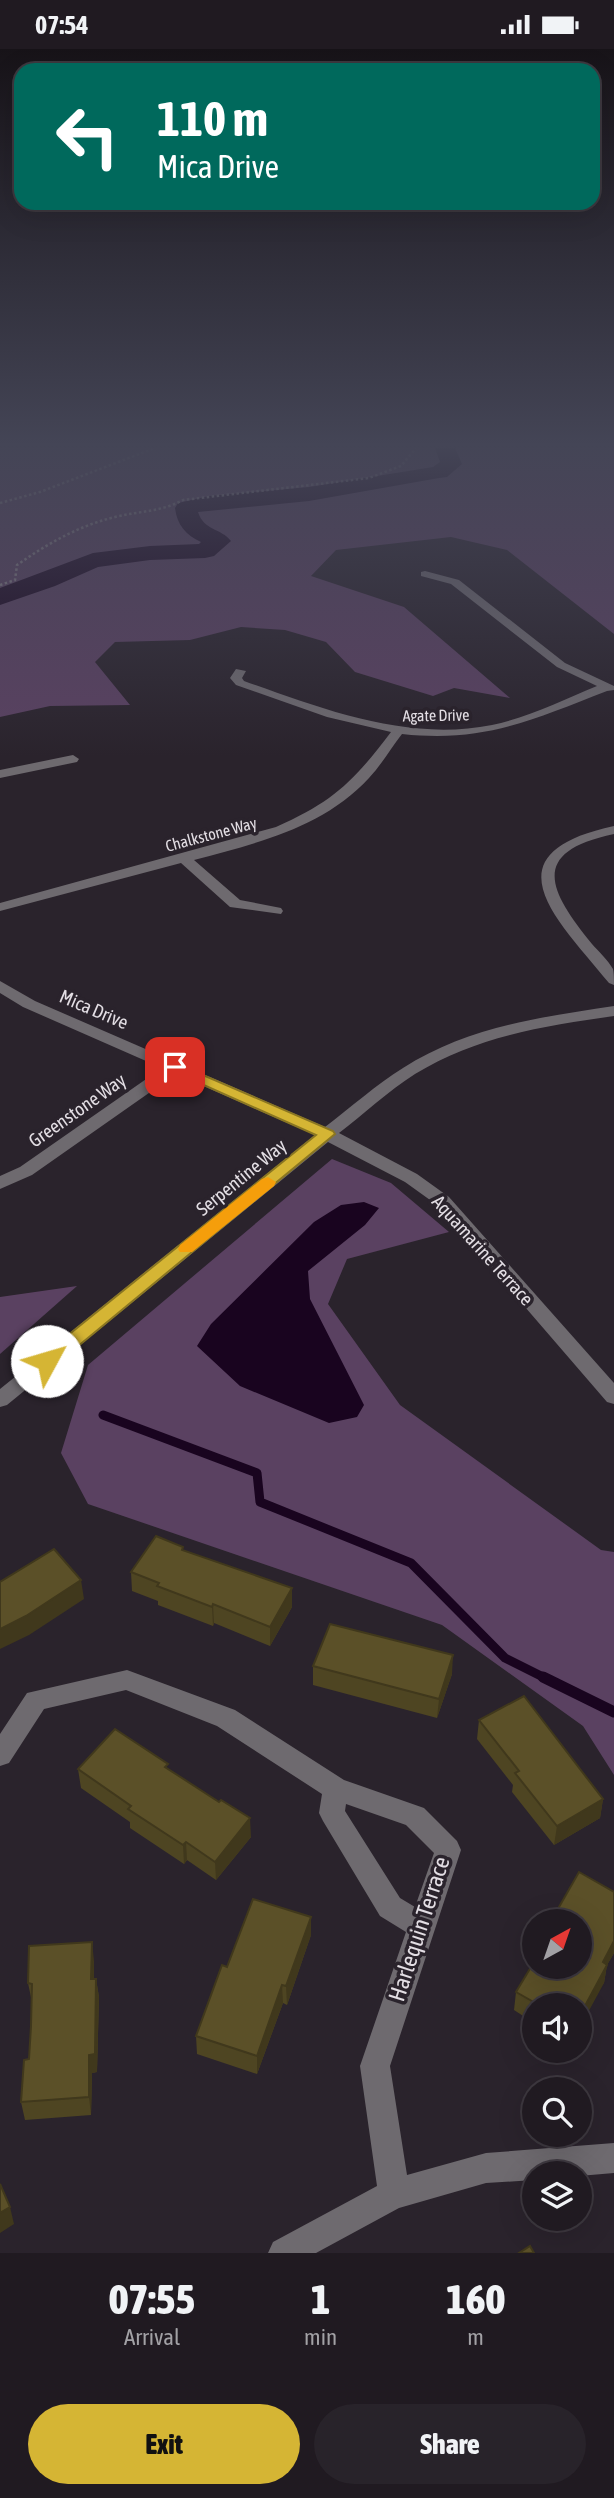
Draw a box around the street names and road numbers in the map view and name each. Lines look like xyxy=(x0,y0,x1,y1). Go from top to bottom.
street label: Agate Drive xyxy=(402,705,470,726)
street label: Chalkstone Way xyxy=(163,813,259,856)
street label: Mica Drive xyxy=(56,985,132,1033)
street label: Greenstone Way xyxy=(24,1068,130,1151)
street label: Serpentine Way xyxy=(192,1134,290,1220)
street label: Aquamarine Terrace xyxy=(428,1190,538,1310)
street label: Harlequin Terrace xyxy=(383,1853,455,2005)

